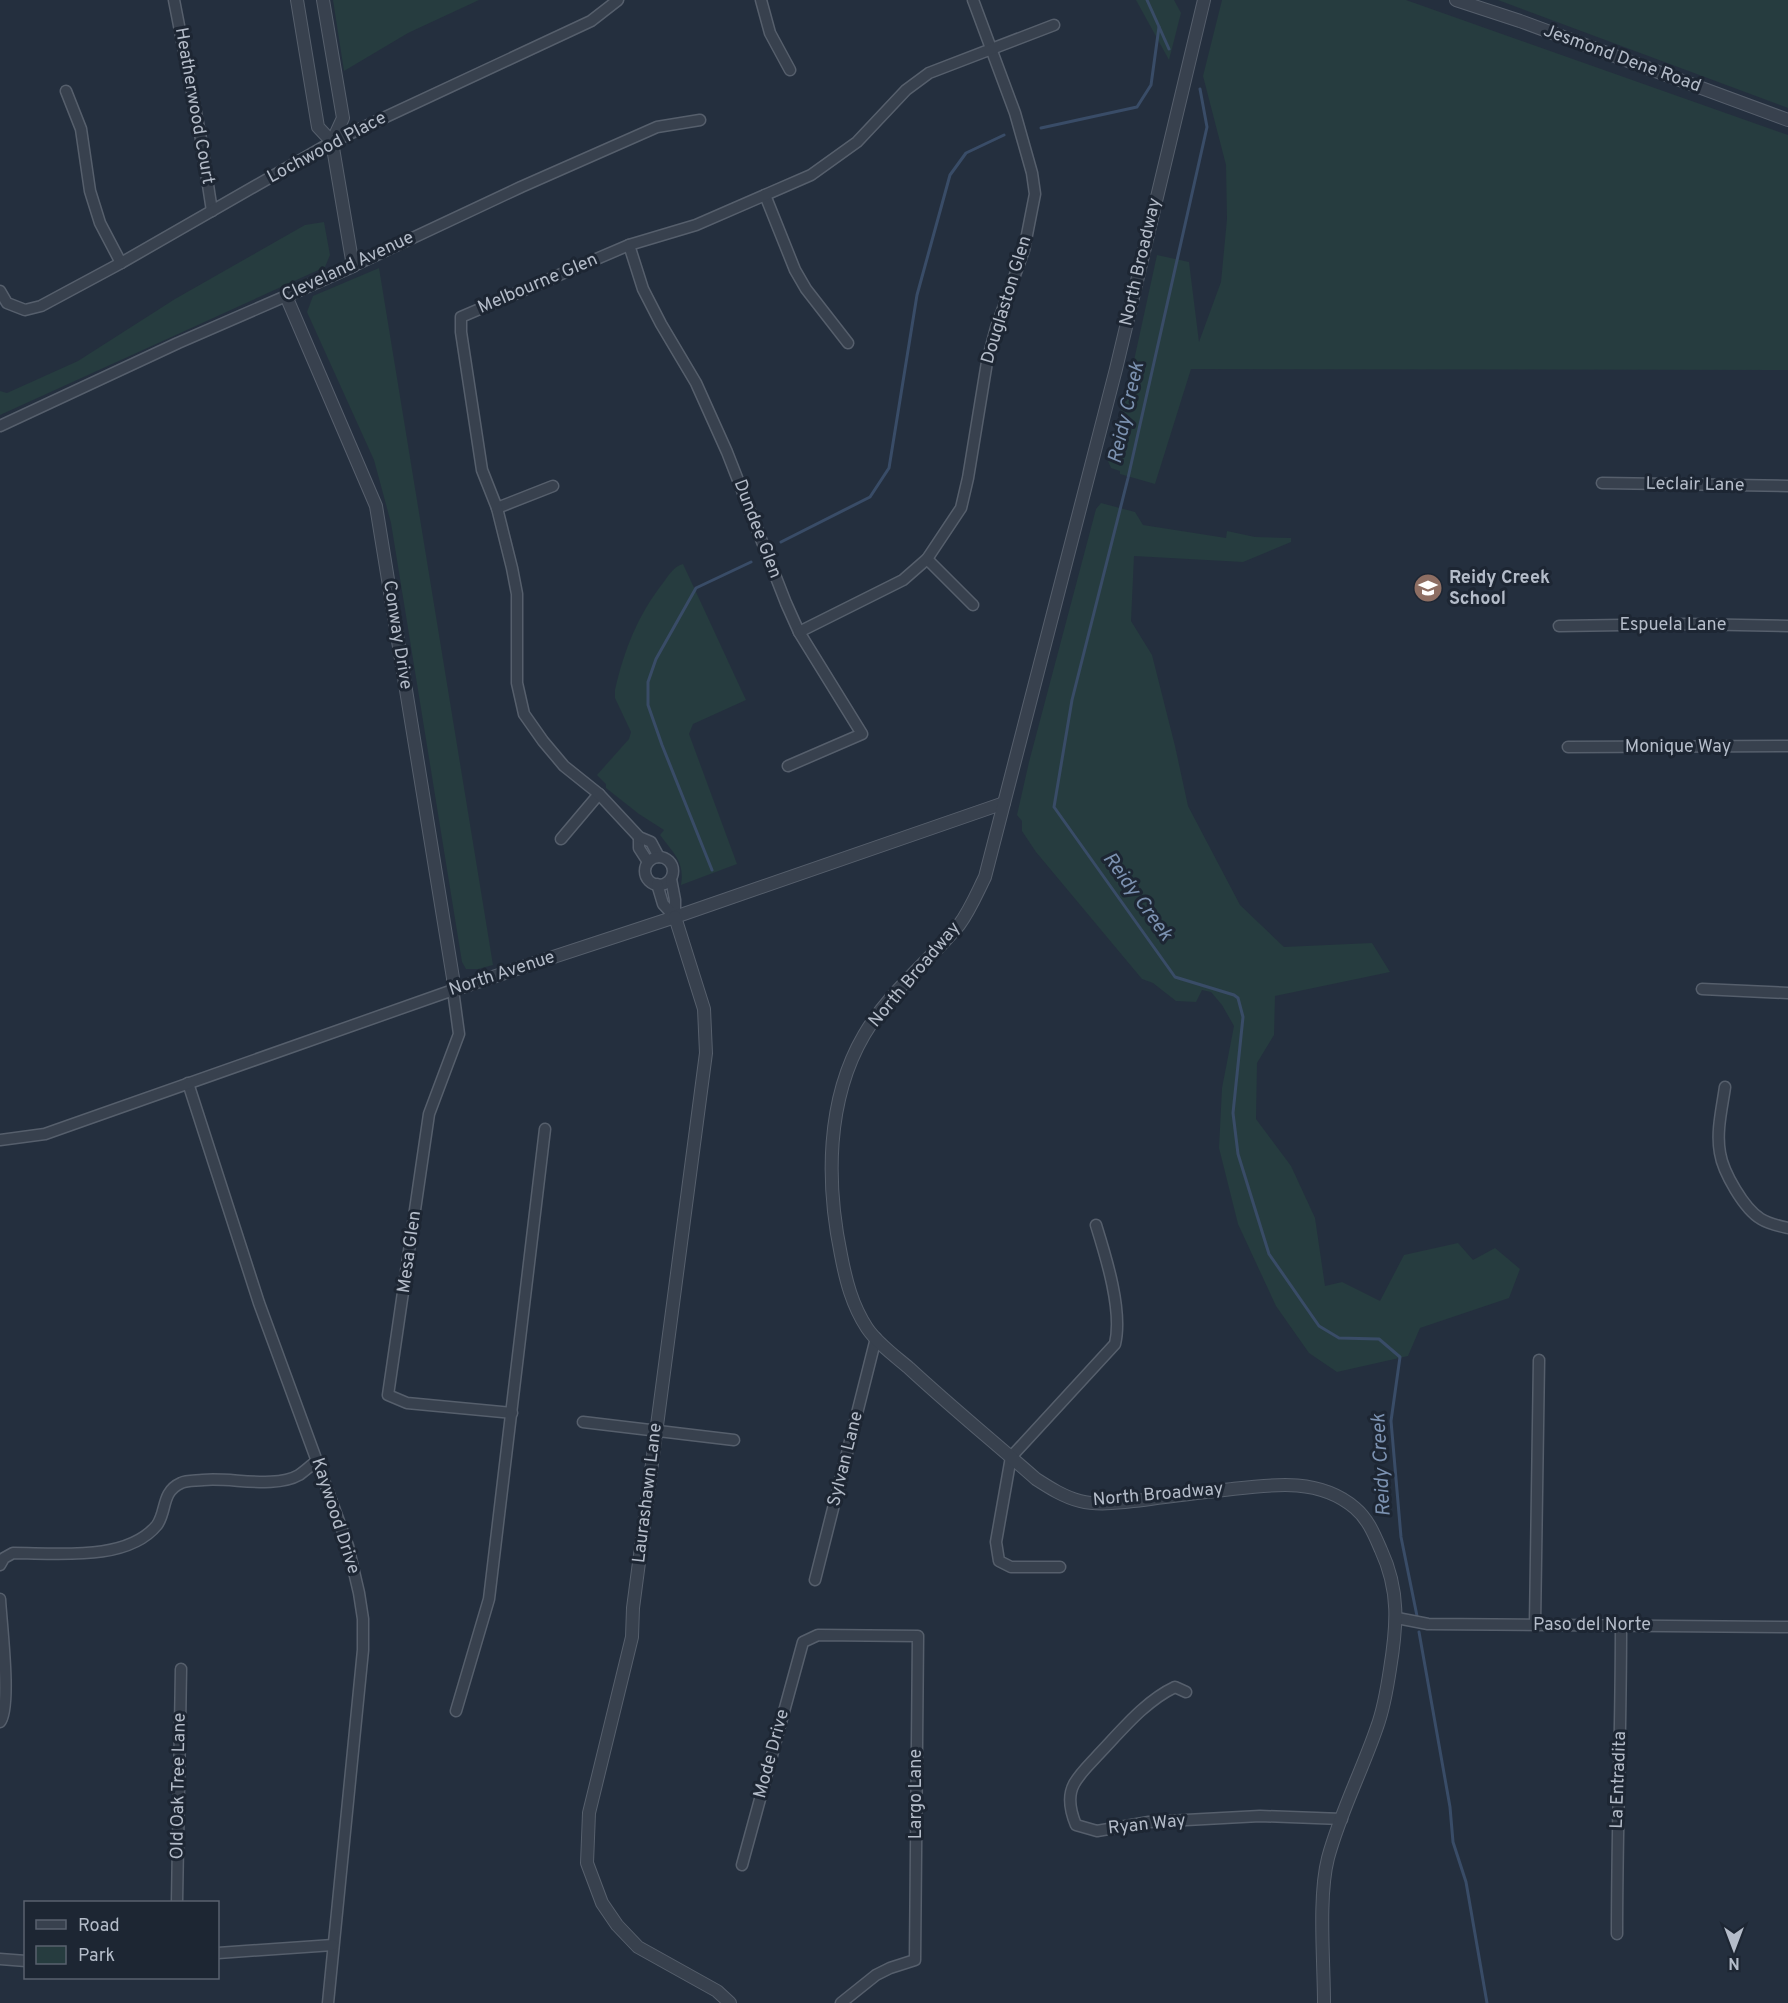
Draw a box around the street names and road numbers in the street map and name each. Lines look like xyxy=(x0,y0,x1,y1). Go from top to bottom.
street label: Jesmond Dene Road xyxy=(1540,20,1704,98)
street label: Heatherwood Court xyxy=(169,26,219,186)
street label: Lochwood Place xyxy=(263,107,391,189)
street label: North Broadway xyxy=(1115,196,1167,328)
street label: Cleveland Avenue xyxy=(278,226,418,308)
street label: Douglaston Glen xyxy=(977,233,1037,367)
street label: Melbourne Glen xyxy=(475,248,601,320)
street label: Leclair Lane xyxy=(1645,473,1745,497)
street label: Dundee Glen xyxy=(728,476,786,582)
street label: Conway Drive xyxy=(377,579,417,691)
street label: Espuela Lane xyxy=(1619,614,1727,637)
street label: Monique Way xyxy=(1625,736,1731,759)
street label: North Broadway xyxy=(864,917,966,1033)
street label: North Avenue xyxy=(446,946,558,1002)
street label: Mesa Glen xyxy=(393,1209,427,1295)
street label: Sylvan Lane xyxy=(823,1409,869,1509)
street label: Laurashawn Lane xyxy=(628,1422,668,1564)
street label: Kaywood Drive xyxy=(305,1455,365,1577)
street label: North Broadway xyxy=(1092,1478,1224,1512)
street label: Paso del Norte xyxy=(1533,1614,1651,1637)
street label: Mode Drive xyxy=(749,1707,795,1801)
street label: Old Oak Tree Lane xyxy=(166,1712,192,1860)
street label: La Entradita xyxy=(1606,1731,1632,1829)
street label: Largo Lane xyxy=(905,1749,928,1839)
street label: Ryan Way xyxy=(1107,1809,1187,1841)

